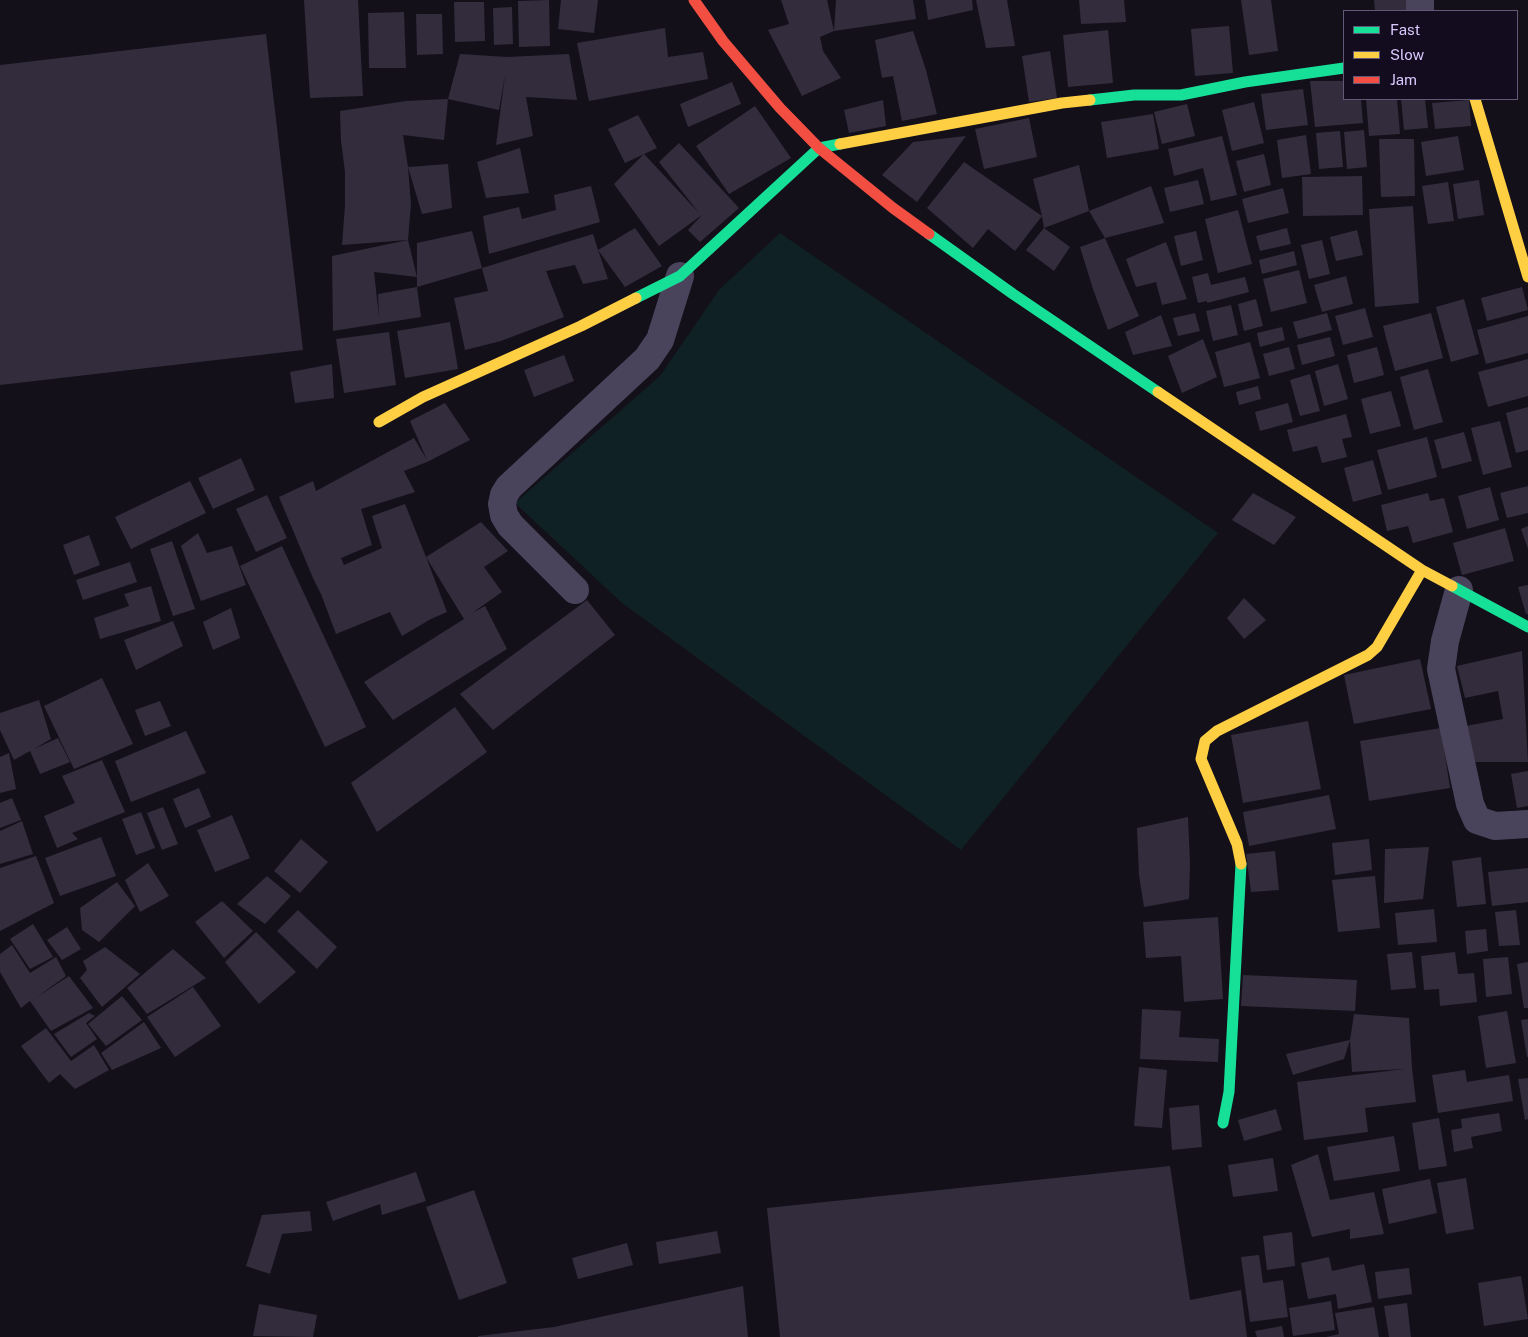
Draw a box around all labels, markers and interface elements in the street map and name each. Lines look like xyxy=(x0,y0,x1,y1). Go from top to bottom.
legend xyxy=(1343,10,1518,100)
text: Fast xyxy=(1390,21,1420,38)
text: Slow xyxy=(1390,46,1424,63)
text: Jam xyxy=(1390,71,1417,88)

